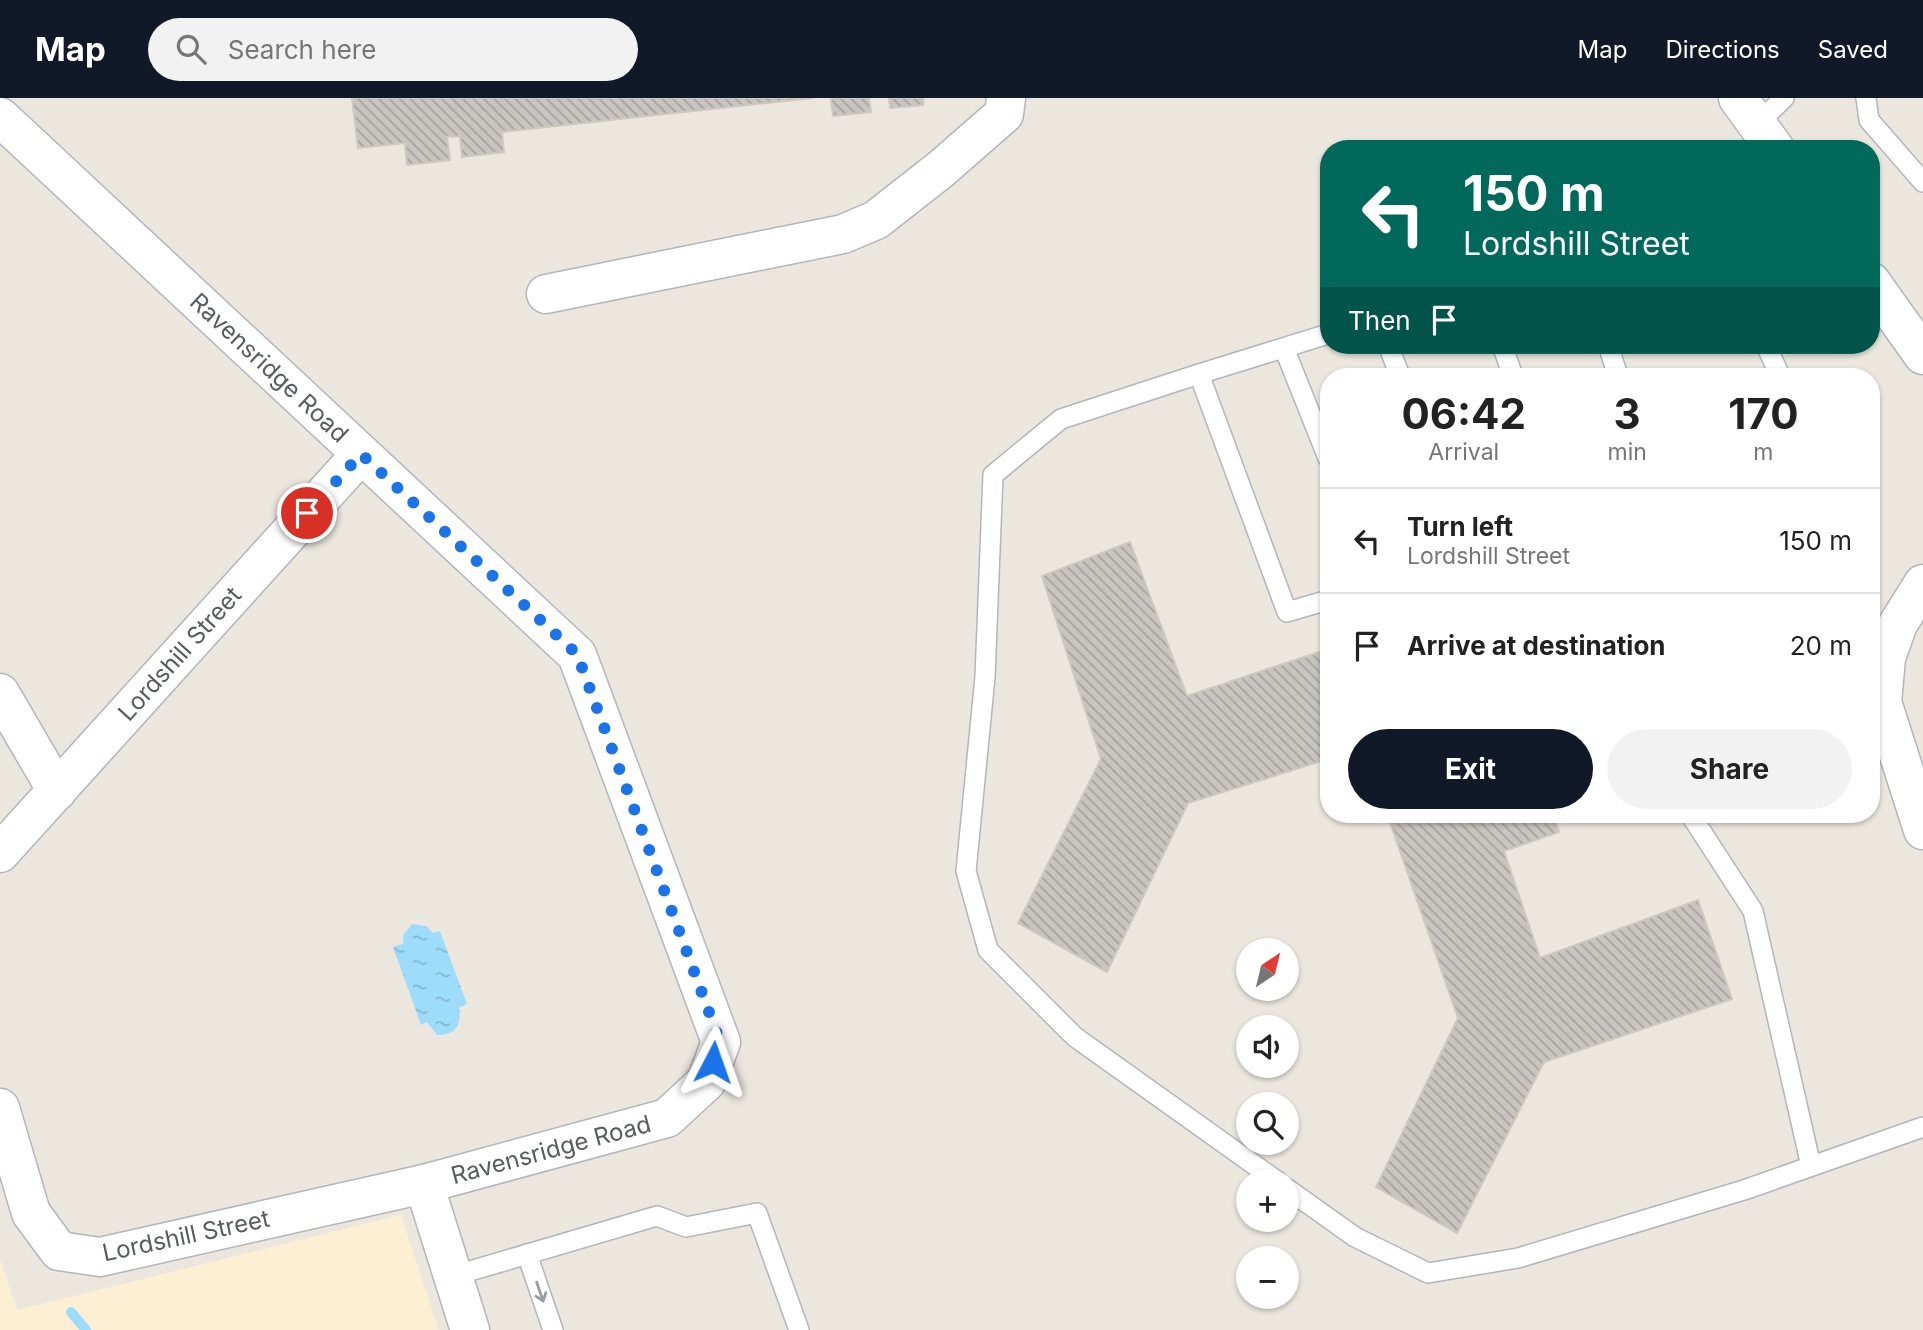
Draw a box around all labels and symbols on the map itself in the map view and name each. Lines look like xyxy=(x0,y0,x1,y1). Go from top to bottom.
street label: Ravensridge Road xyxy=(184,287,354,448)
pin xyxy=(277,483,337,543)
street label: Lordshill Street xyxy=(112,581,247,727)
north arrow xyxy=(1236,938,1298,1001)
position arrow xyxy=(676,1025,750,1099)
street label: Ravensridge Road xyxy=(448,1109,654,1190)
street label: Lordshill Street xyxy=(100,1204,272,1267)
one-way arrow xyxy=(535,1281,547,1303)

